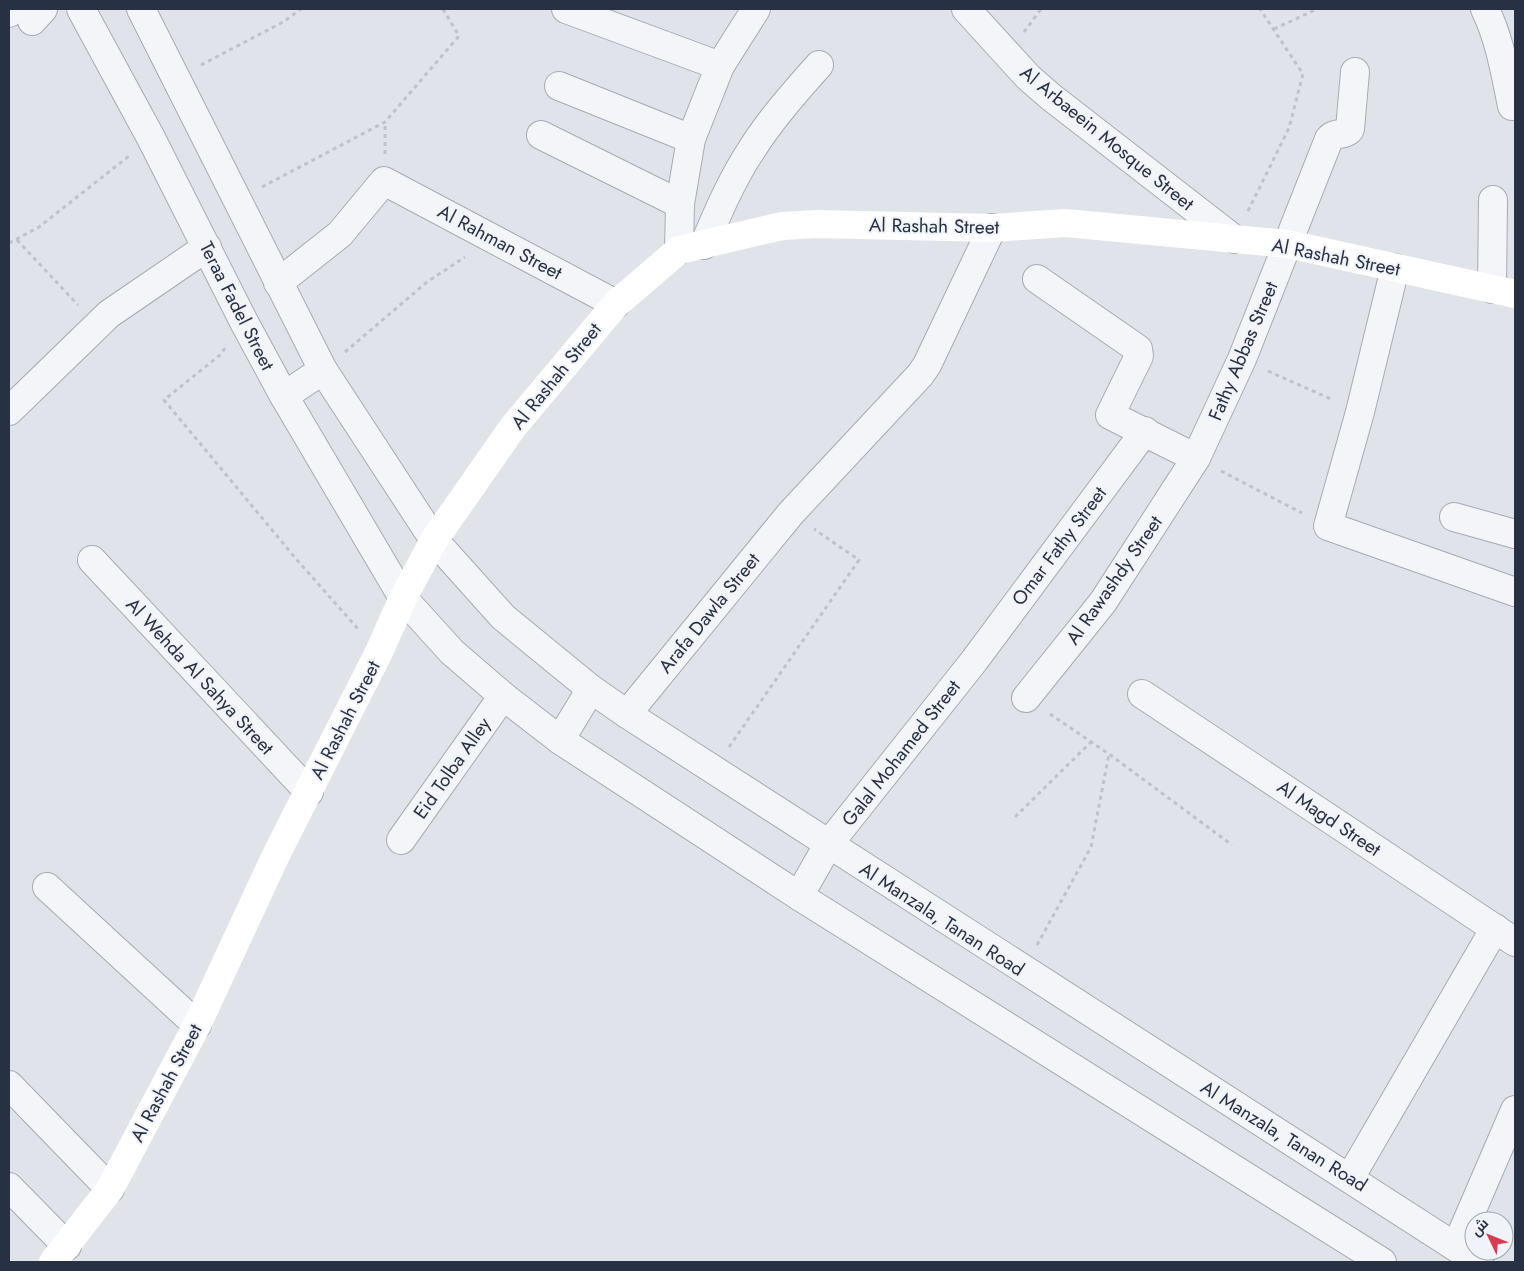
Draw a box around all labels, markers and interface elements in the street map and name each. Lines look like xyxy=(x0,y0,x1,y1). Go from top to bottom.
street label: Al Arbaeein Mosque Street xyxy=(1014,59,1200,217)
street label: Al Rahman Street xyxy=(433,198,567,286)
street label: Al Rashah Street xyxy=(869,211,1000,241)
street label: Al Rashah Street xyxy=(1270,231,1403,283)
street label: Teraa Fadel Street xyxy=(193,237,281,375)
street label: Fathy Abbas Street xyxy=(1202,277,1285,425)
street label: Al Rashah Street xyxy=(505,317,608,435)
street label: Omar Fathy Street xyxy=(1005,480,1113,611)
street label: Al Rawashdy Street xyxy=(1059,510,1169,650)
street label: Arafa Dawla Street xyxy=(652,547,766,679)
street label: Al Wehda Al Sahya Street xyxy=(120,591,280,761)
street label: Al Rashah Street xyxy=(303,655,387,784)
street label: Galal Mohamed Street xyxy=(835,674,967,832)
street label: Eid Tolba Alley xyxy=(407,711,497,824)
street label: Al Magd Street xyxy=(1272,773,1387,863)
street label: Al Manzala, Tanan Road xyxy=(854,855,1030,983)
street label: Al Rashah Street xyxy=(124,1019,209,1147)
street label: Al Manzala, Tanan Road xyxy=(1195,1074,1373,1198)
north arrow xyxy=(1464,1211,1514,1261)
text: ش xyxy=(1466,1214,1493,1241)

